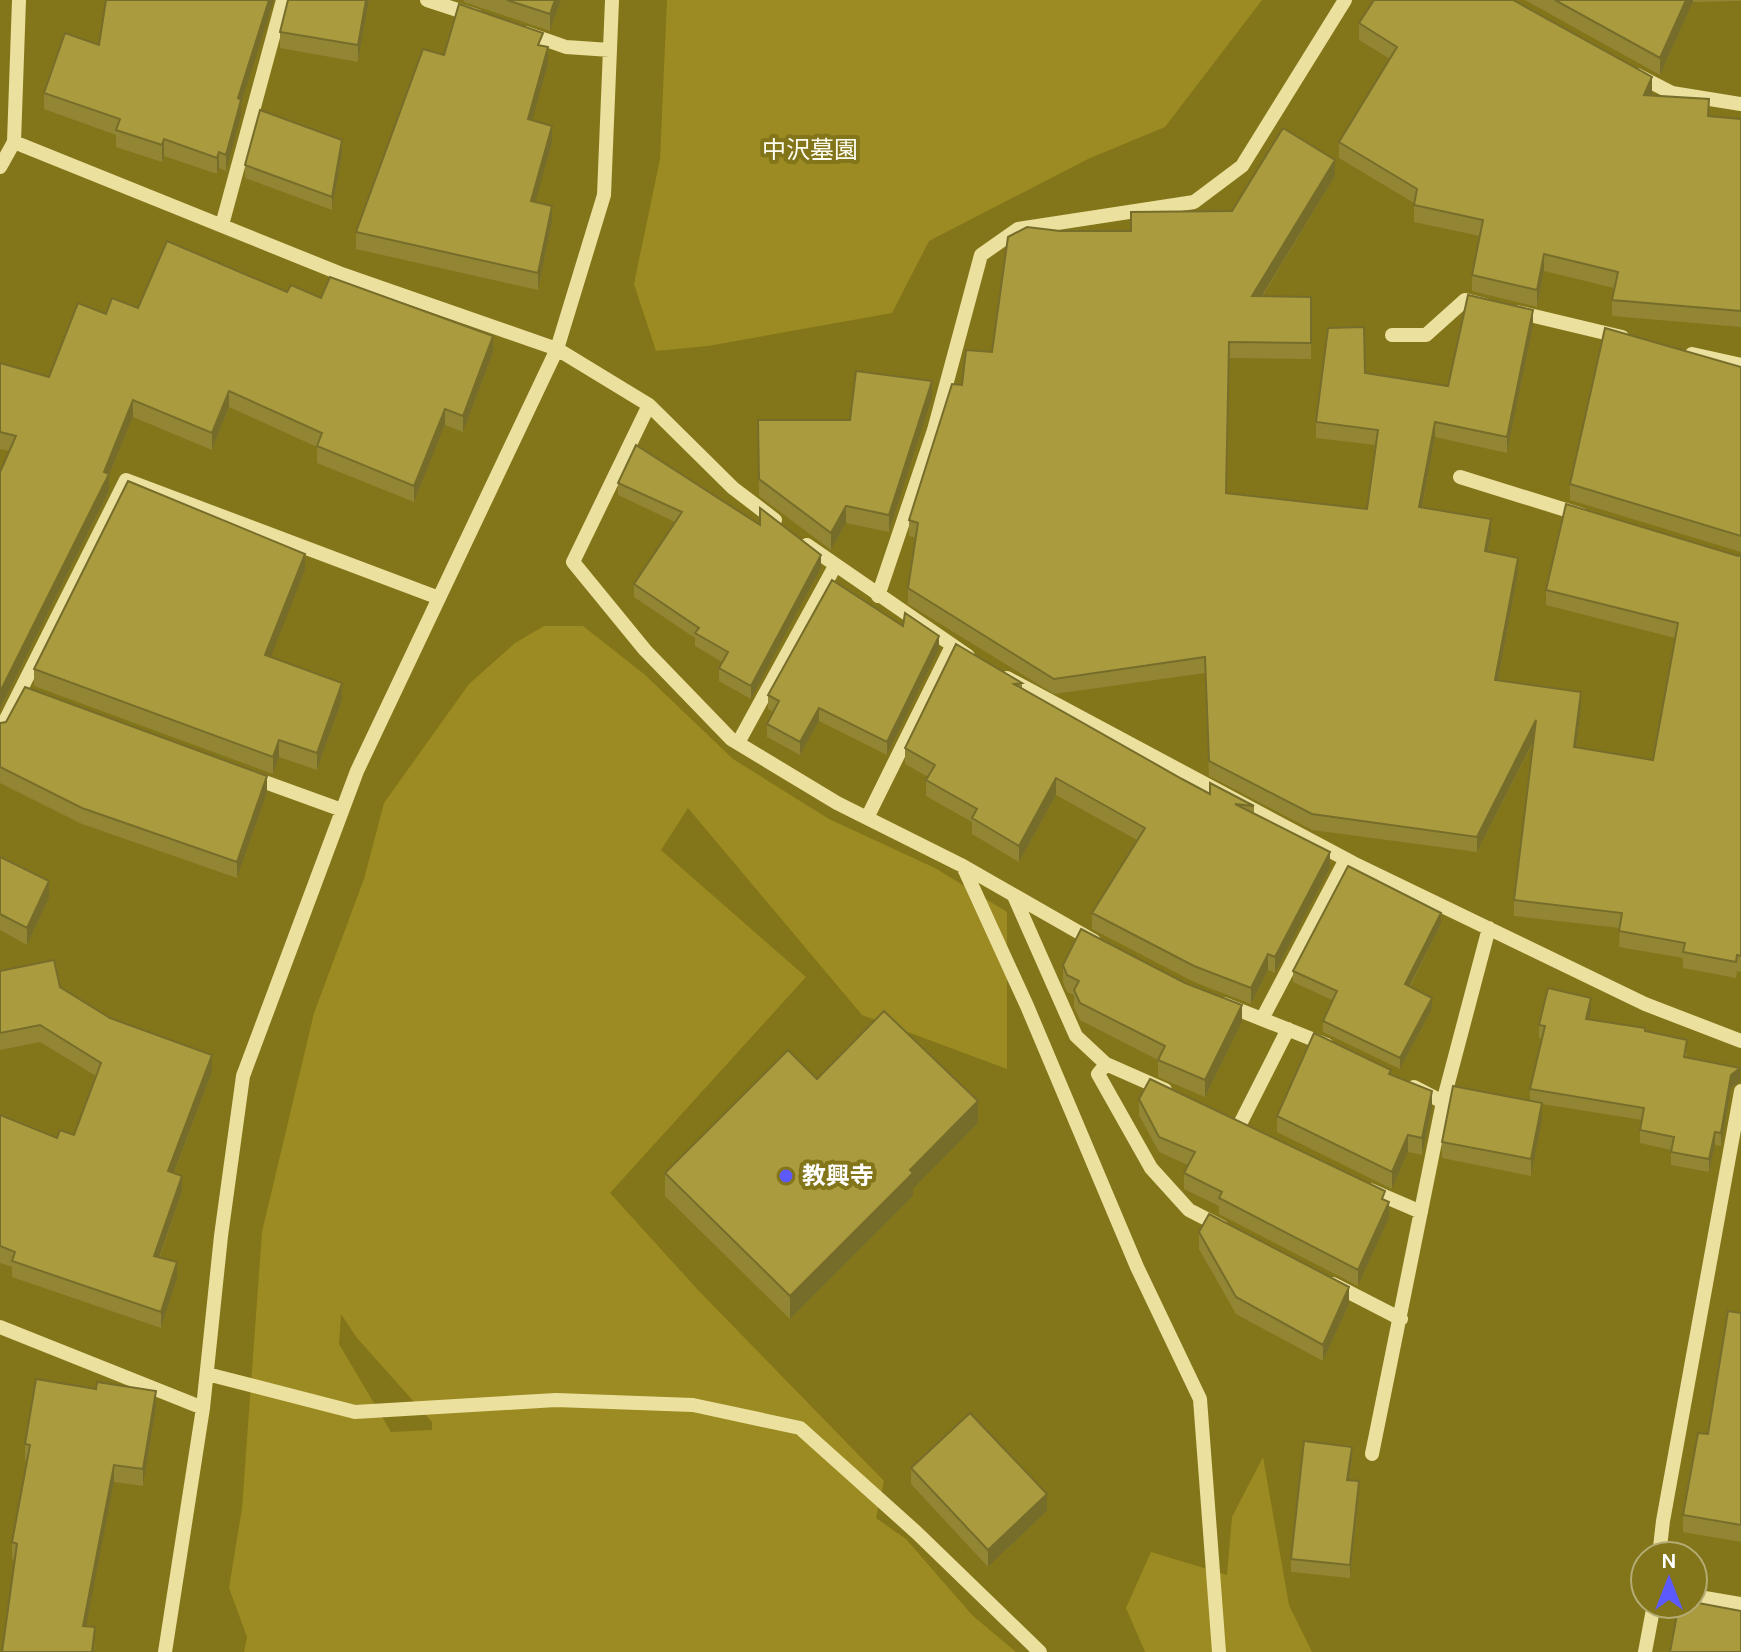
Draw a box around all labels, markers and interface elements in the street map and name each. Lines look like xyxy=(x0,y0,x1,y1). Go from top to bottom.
park label: 中沢墓園 xyxy=(762,136,858,164)
place label: 教興寺 xyxy=(802,1162,874,1190)
marker: 教興寺 xyxy=(777,1167,795,1185)
north arrow xyxy=(1629,1540,1709,1620)
text: N xyxy=(1661,1548,1677,1574)

